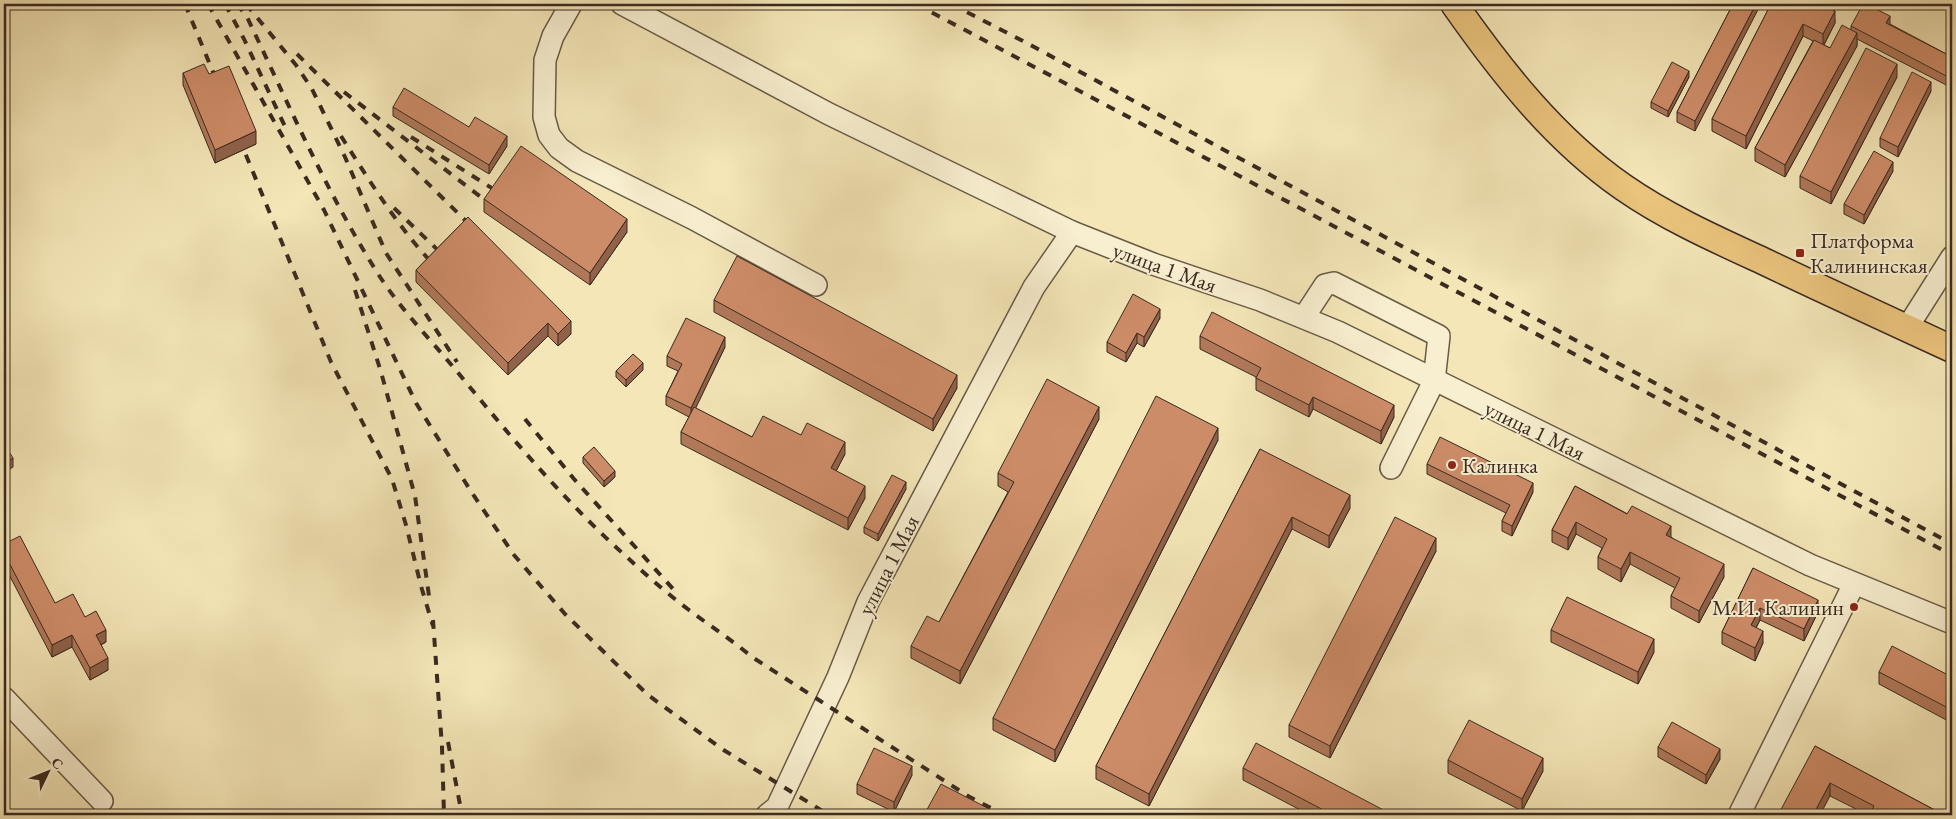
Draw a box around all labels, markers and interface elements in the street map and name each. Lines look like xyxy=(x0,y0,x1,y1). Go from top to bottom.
place label: Платформа Калининская xyxy=(1810,226,1928,280)
street label: улица 1 Мая xyxy=(1109,235,1221,300)
marker: Платформа Калининская xyxy=(1794,247,1806,259)
street label: улица 1 Мая xyxy=(1480,394,1590,467)
place label: Калинка xyxy=(1462,451,1538,480)
marker: Калинка xyxy=(1446,459,1458,471)
street label: улица 1 Мая xyxy=(851,510,926,620)
place label: М.И. Калинин xyxy=(1712,593,1844,622)
marker: М.И. Калинин xyxy=(1848,601,1860,613)
north arrow xyxy=(22,746,72,796)
text: С xyxy=(48,753,68,773)

